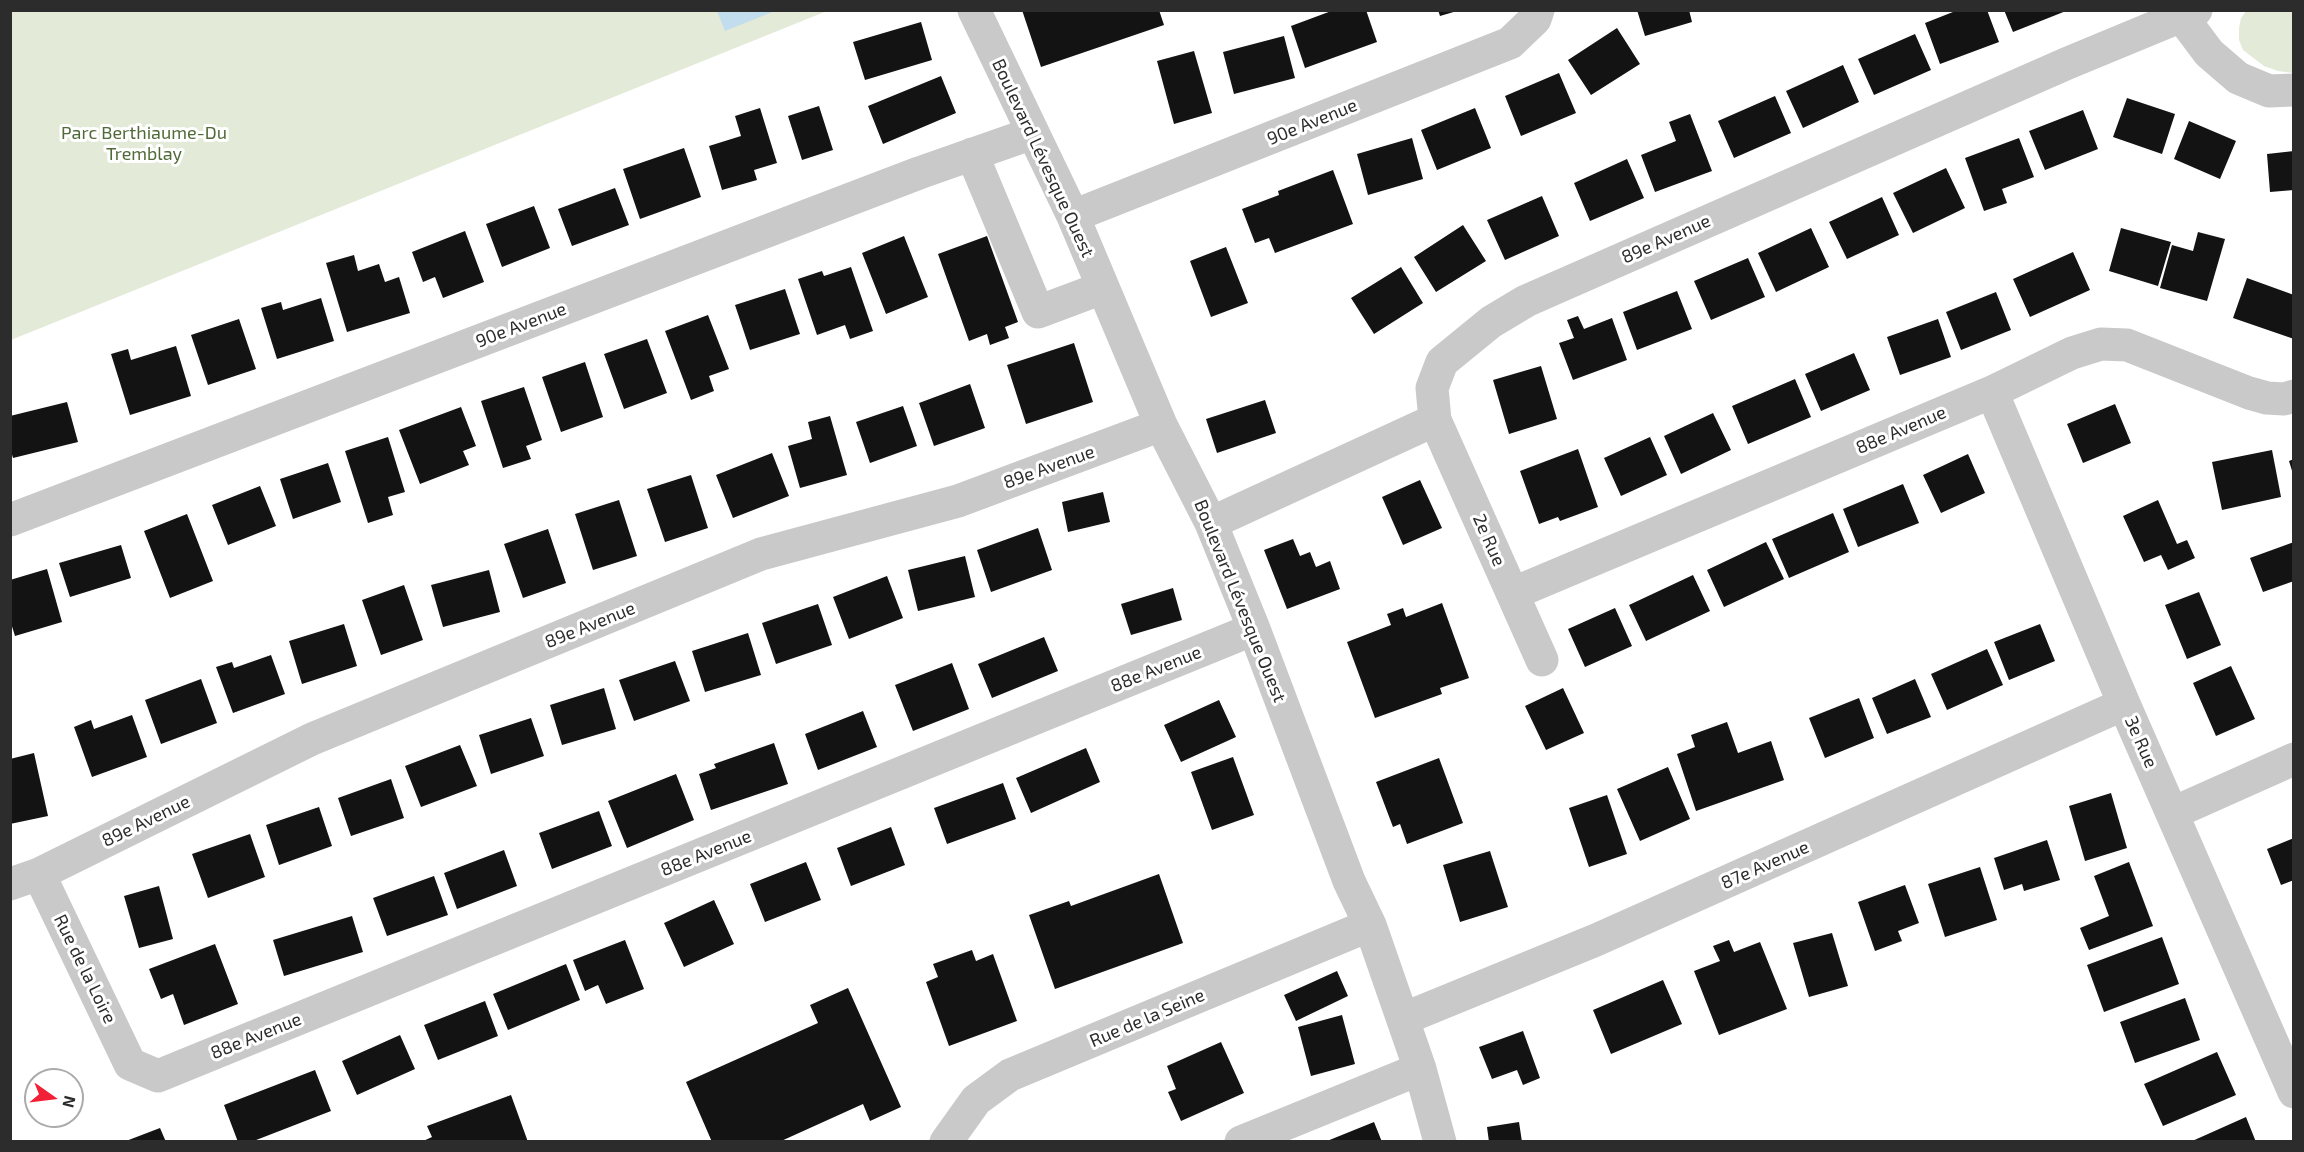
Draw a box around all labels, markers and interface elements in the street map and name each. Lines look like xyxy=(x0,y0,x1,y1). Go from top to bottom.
street label: Boulevard Lévesque Ouest xyxy=(987,55,1099,261)
street label: 90e Avenue xyxy=(1264,94,1360,150)
park label: Parc Berthiaume-Du Tremblay xyxy=(61,122,227,164)
street label: 89e Avenue xyxy=(1618,210,1714,268)
street label: 90e Avenue xyxy=(473,298,569,352)
street label: 88e Avenue xyxy=(1853,401,1949,459)
street label: 89e Avenue xyxy=(1001,441,1097,493)
street label: Boulevard Lévesque Ouest xyxy=(1189,497,1291,705)
street label: 2e Rue xyxy=(1468,511,1510,569)
street label: 89e Avenue xyxy=(542,597,638,653)
street label: 88e Avenue xyxy=(1108,641,1204,697)
street label: 3e Rue xyxy=(2120,713,2162,771)
street label: 89e Avenue xyxy=(98,790,194,852)
street label: 88e Avenue xyxy=(658,825,754,881)
street label: 87e Avenue xyxy=(1718,836,1812,894)
street label: Rue de la Loire xyxy=(49,911,121,1027)
street label: Rue de la Seine xyxy=(1086,984,1208,1052)
street label: 88e Avenue xyxy=(208,1008,304,1064)
north arrow xyxy=(24,1068,84,1128)
text: N xyxy=(59,1094,81,1110)

